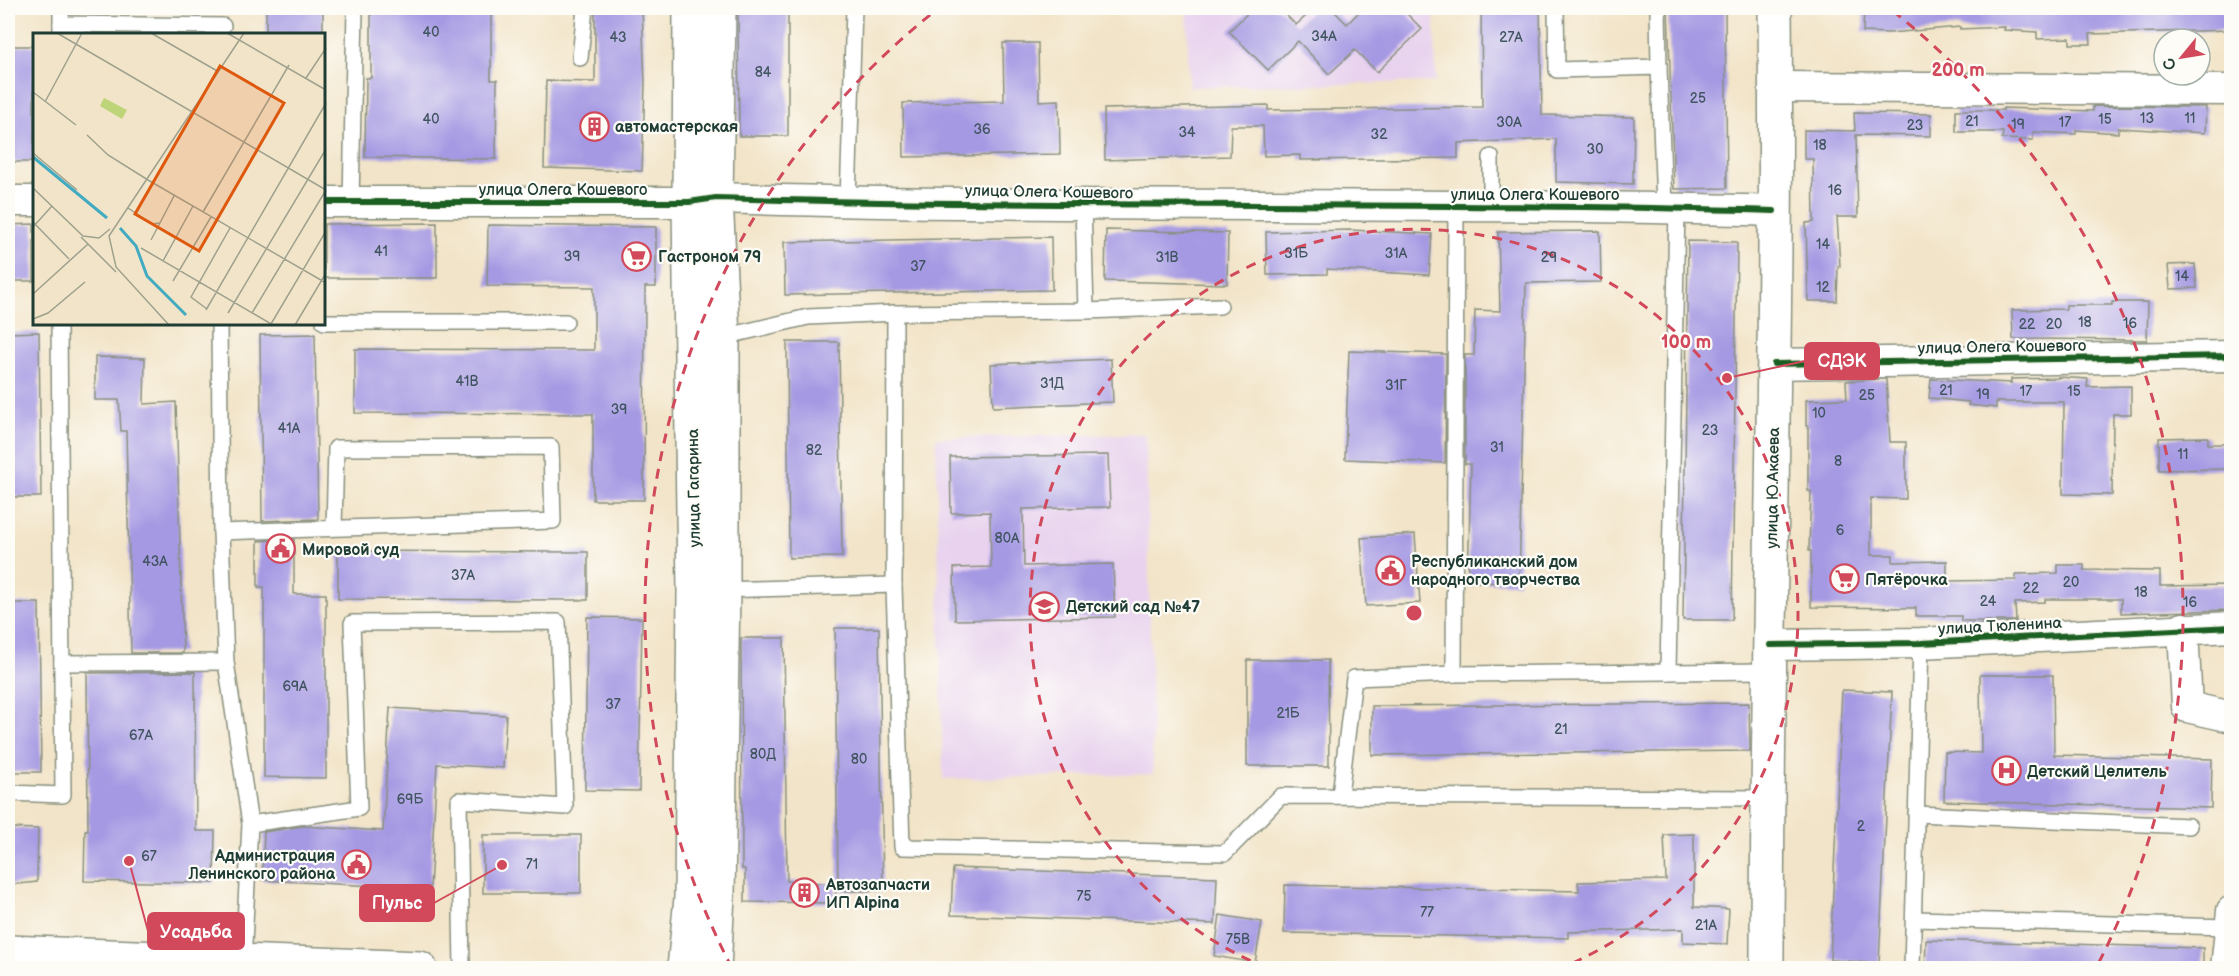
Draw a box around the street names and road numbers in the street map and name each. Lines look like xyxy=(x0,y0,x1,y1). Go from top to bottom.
street label: улица Олега Кошевого xyxy=(479,181,647,200)
street label: улица Олега Кошевого xyxy=(965,182,1133,203)
street label: улица Олега Кошевого xyxy=(1451,186,1619,205)
street label: улица Олега Кошевого xyxy=(1918,337,2086,358)
street label: улица Ю.Акаева xyxy=(1763,427,1784,549)
street label: улица Гагарина xyxy=(684,428,705,547)
street label: улица Тюленина xyxy=(1938,614,2063,639)

